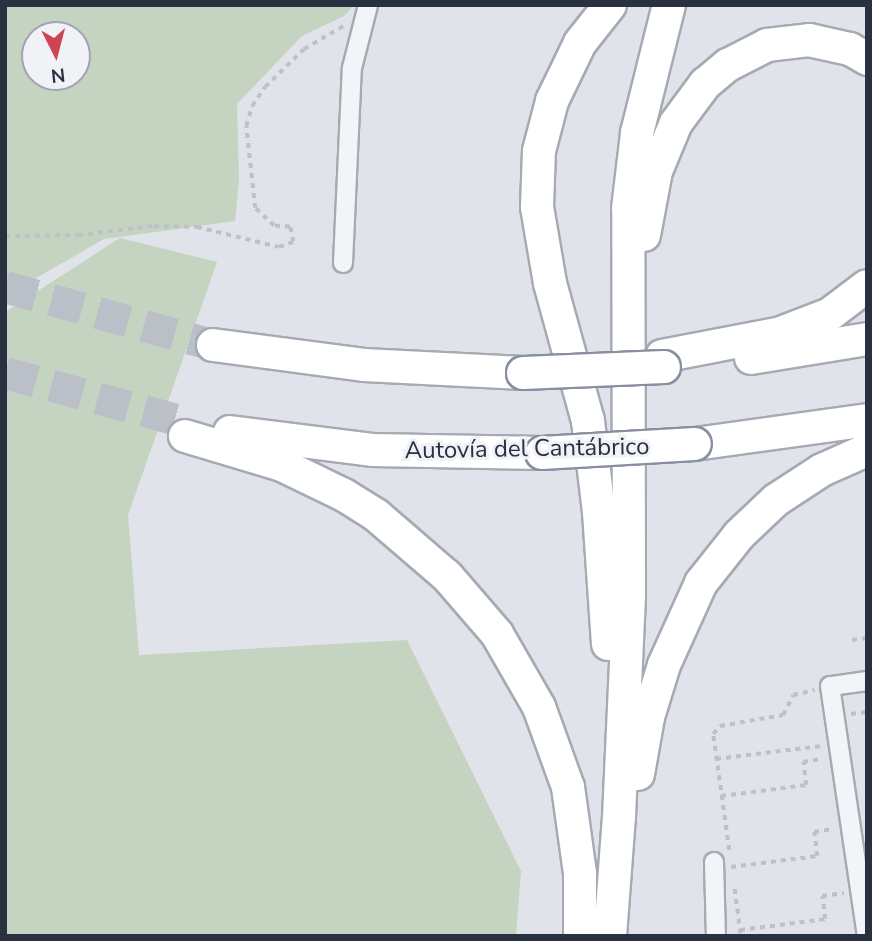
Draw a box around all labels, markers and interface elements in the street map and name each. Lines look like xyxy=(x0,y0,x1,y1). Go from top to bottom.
north arrow xyxy=(21,21,91,91)
text: N xyxy=(50,61,66,89)
street label: Autovía del Cantábrico xyxy=(404,432,650,466)

